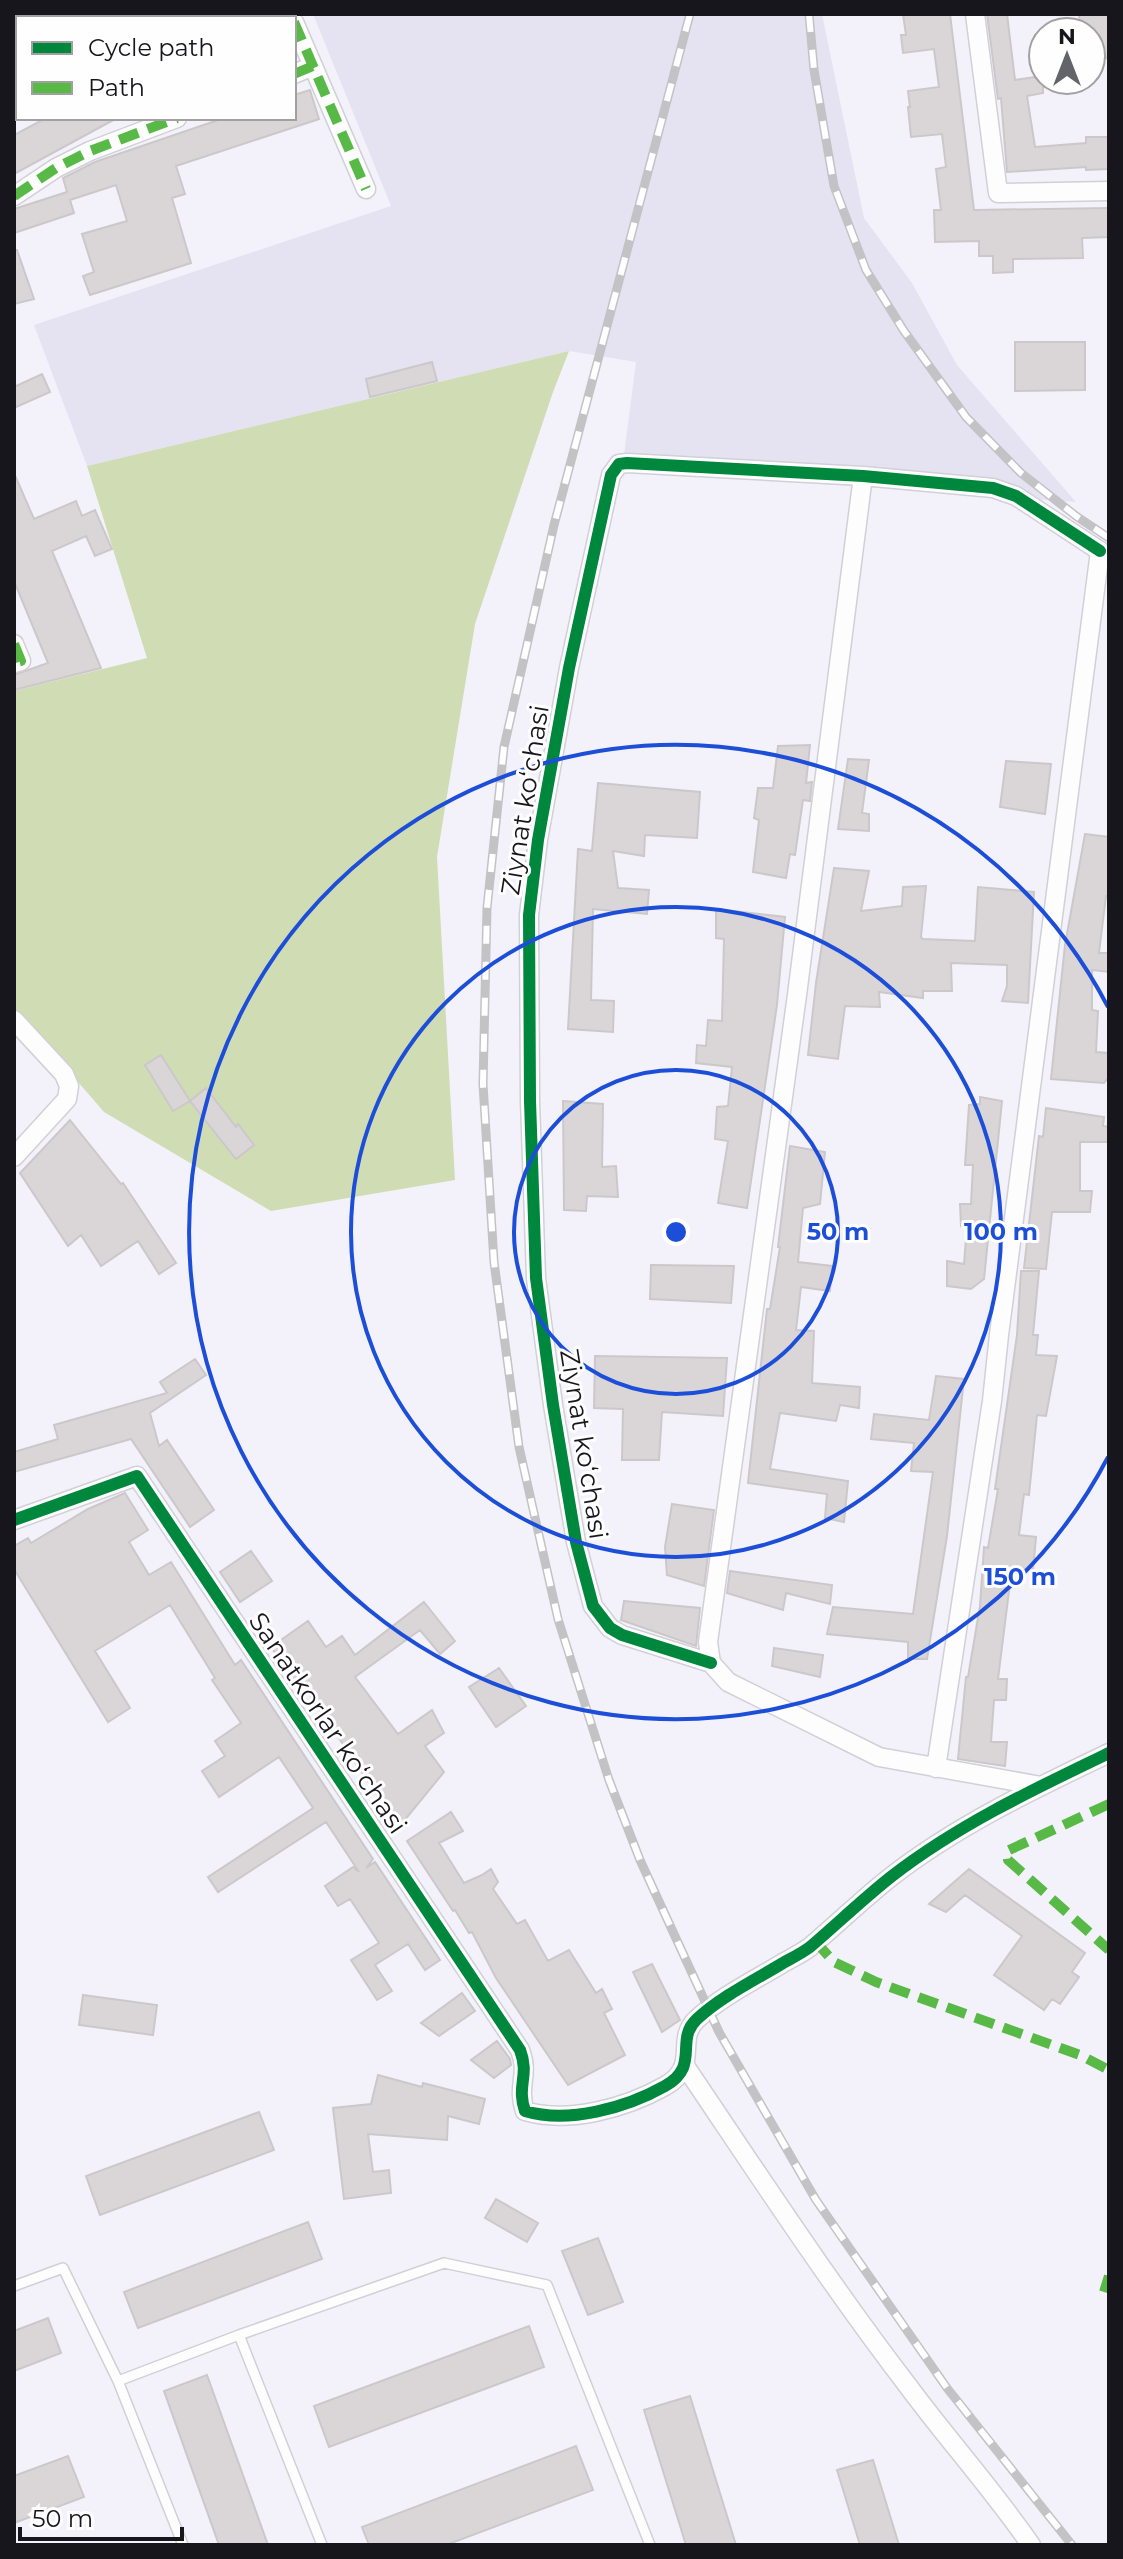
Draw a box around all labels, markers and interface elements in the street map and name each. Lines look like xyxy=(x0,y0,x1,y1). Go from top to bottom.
legend xyxy=(16,16,296,120)
north arrow xyxy=(1027,16,1107,96)
text: N xyxy=(1058,23,1076,50)
text: Cycle path xyxy=(88,33,215,62)
text: Path xyxy=(88,73,145,102)
street label: Ziynat koʻchasi xyxy=(494,703,556,897)
text: 50 m xyxy=(807,1217,869,1246)
text: 100 m xyxy=(964,1217,1038,1246)
centre of rings xyxy=(662,1218,690,1246)
street label: Ziynat koʻchasi xyxy=(553,1347,615,1541)
text: 150 m xyxy=(984,1562,1056,1591)
street label: Sanatkorlar koʻchasi xyxy=(242,1606,414,1840)
scale bar xyxy=(20,2491,182,2541)
text: 50 m xyxy=(32,2504,93,2533)

